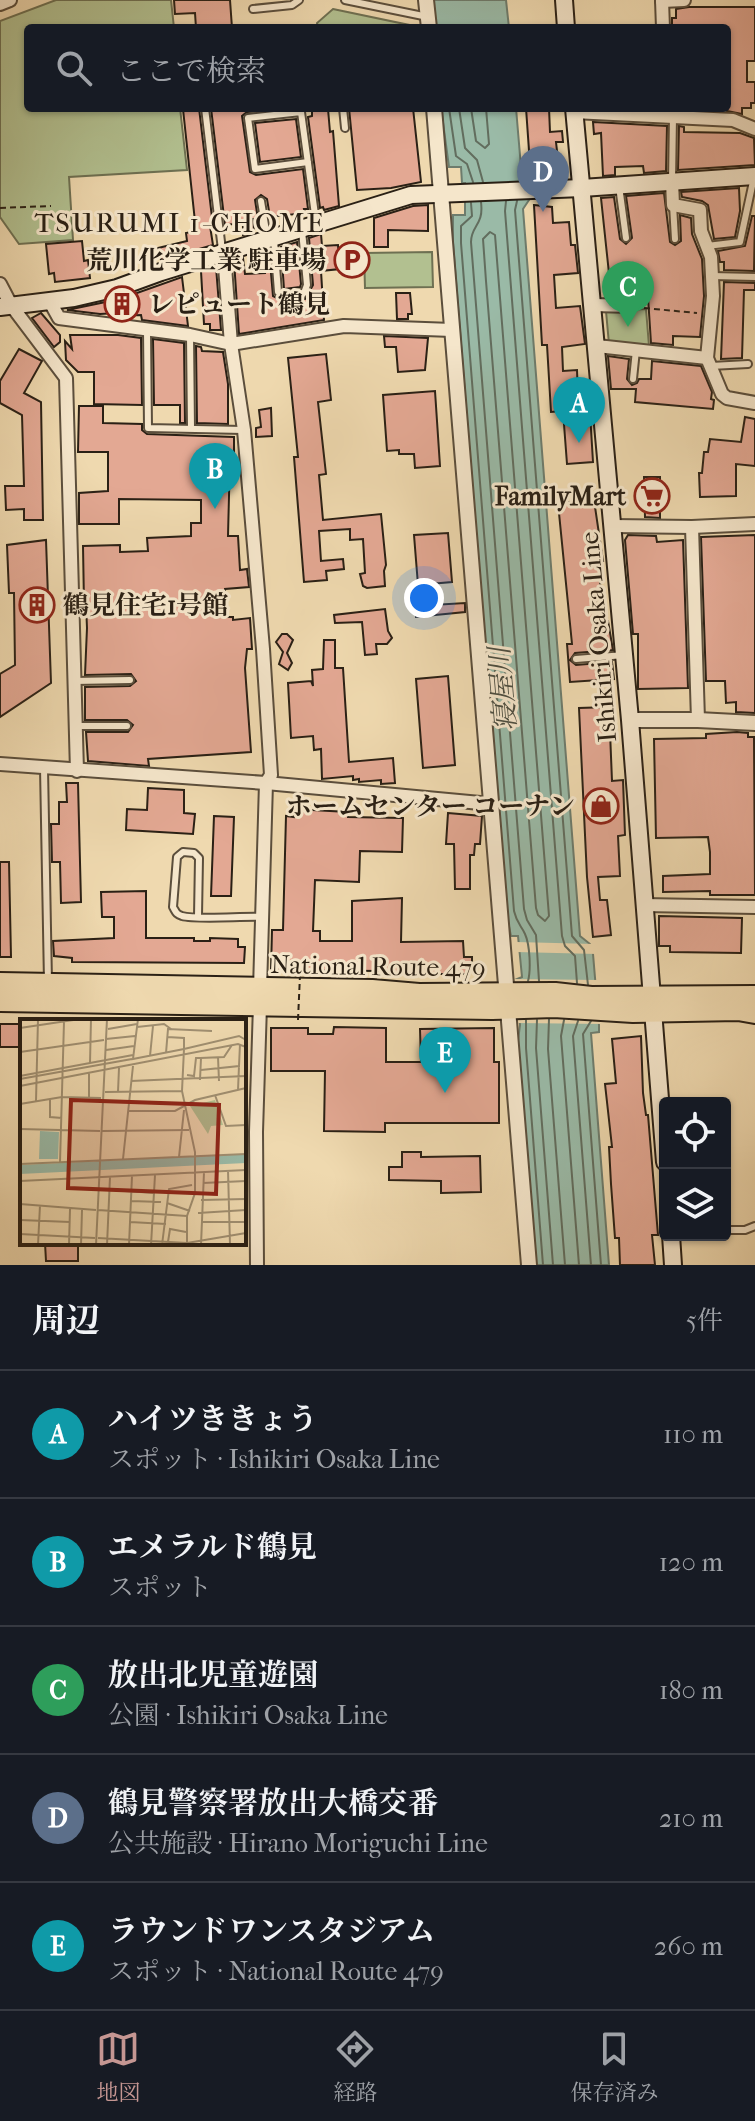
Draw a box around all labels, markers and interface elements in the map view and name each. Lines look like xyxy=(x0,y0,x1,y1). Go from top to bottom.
search box xyxy=(24,24,731,112)
icon: search xyxy=(52,46,96,90)
text: ここで検索 xyxy=(116,54,266,89)
pin: D xyxy=(517,146,569,212)
district label: TSURUMI 1-CHOME xyxy=(34,206,326,239)
parking icon: 荒川化学工業 駐車場 xyxy=(333,241,371,279)
place label: 荒川化学工業 駐車場 xyxy=(86,245,326,276)
pin: C xyxy=(602,261,654,327)
building icon: レピュート鶴見 xyxy=(103,285,141,323)
place label: レピュート鶴見 xyxy=(148,289,330,320)
pin: A xyxy=(553,377,605,443)
pin: B xyxy=(189,443,241,509)
supermarket icon: FamilyMart xyxy=(633,477,671,515)
place label: FamilyMart xyxy=(494,481,627,512)
street label: Ishikiri Osaka Line xyxy=(574,530,623,744)
your location xyxy=(404,578,444,618)
building icon: 鶴見住宅1号館 xyxy=(18,586,56,624)
place label: 鶴見住宅1号館 xyxy=(63,590,228,621)
water label: 寝屋川 xyxy=(482,643,523,732)
shop icon: ホームセンター コーナン xyxy=(582,787,620,825)
place label: ホームセンター コーナン xyxy=(286,791,575,822)
street label: National Route 479 xyxy=(270,949,486,984)
inset map xyxy=(20,1019,246,1245)
pin: E xyxy=(419,1027,471,1093)
map controls xyxy=(659,1097,731,1241)
button: locate xyxy=(659,1097,731,1169)
button: layers xyxy=(659,1169,731,1241)
text: 周辺 xyxy=(32,1301,100,1341)
text: 5件 xyxy=(686,1305,723,1336)
text: ハイツききょう xyxy=(108,1402,318,1437)
text: A xyxy=(50,1419,66,1450)
text: 110 m xyxy=(663,1419,723,1450)
text: スポット · Ishikiri Osaka Line xyxy=(108,1444,440,1475)
text: エメラルド鶴見 xyxy=(108,1530,317,1565)
text: B xyxy=(50,1547,66,1578)
text: 120 m xyxy=(659,1547,723,1578)
text: スポット xyxy=(108,1572,212,1603)
text: 放出北児童遊園 xyxy=(108,1658,318,1693)
text: C xyxy=(49,1675,67,1706)
text: 180 m xyxy=(659,1675,723,1706)
text: 公園 · Ishikiri Osaka Line xyxy=(108,1700,388,1731)
text: 鶴見警察署放出大橋交番 xyxy=(108,1786,438,1821)
text: D xyxy=(48,1803,68,1834)
text: 210 m xyxy=(659,1803,723,1834)
text: 公共施設 · Hirano Moriguchi Line xyxy=(108,1828,488,1859)
text: ラウンドワンスタジアム xyxy=(108,1914,435,1949)
text: E xyxy=(50,1931,66,1962)
text: 260 m xyxy=(654,1931,723,1962)
text: スポット · National Route 479 xyxy=(108,1956,444,1987)
tab: 地図 xyxy=(96,2027,141,2106)
tab: 経路 xyxy=(333,2027,378,2106)
tab: 保存済み xyxy=(570,2027,659,2106)

